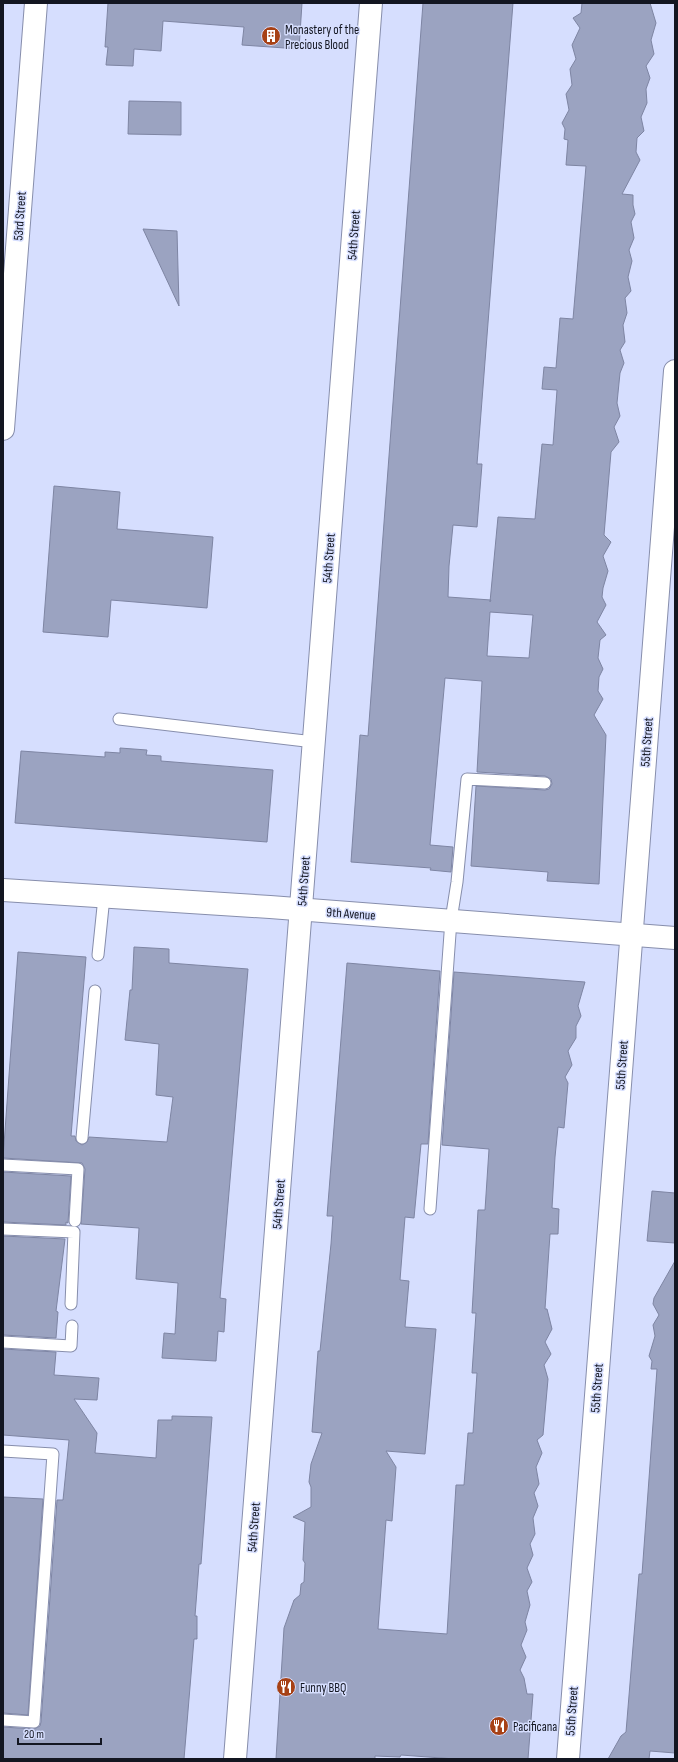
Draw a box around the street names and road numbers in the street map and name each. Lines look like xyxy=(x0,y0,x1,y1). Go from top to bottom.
street label: 53rd Street xyxy=(10,191,30,241)
street label: 54th Street xyxy=(344,210,364,260)
street label: 54th Street xyxy=(319,533,339,583)
street label: 55th Street xyxy=(637,717,657,767)
street label: 54th Street xyxy=(294,856,314,906)
street label: 9th Avenue xyxy=(326,904,376,924)
street label: 55th Street xyxy=(612,1040,632,1090)
street label: 54th Street xyxy=(269,1179,289,1229)
street label: 55th Street xyxy=(587,1363,607,1413)
street label: 54th Street xyxy=(244,1502,264,1552)
street label: 55th Street xyxy=(562,1686,582,1736)

